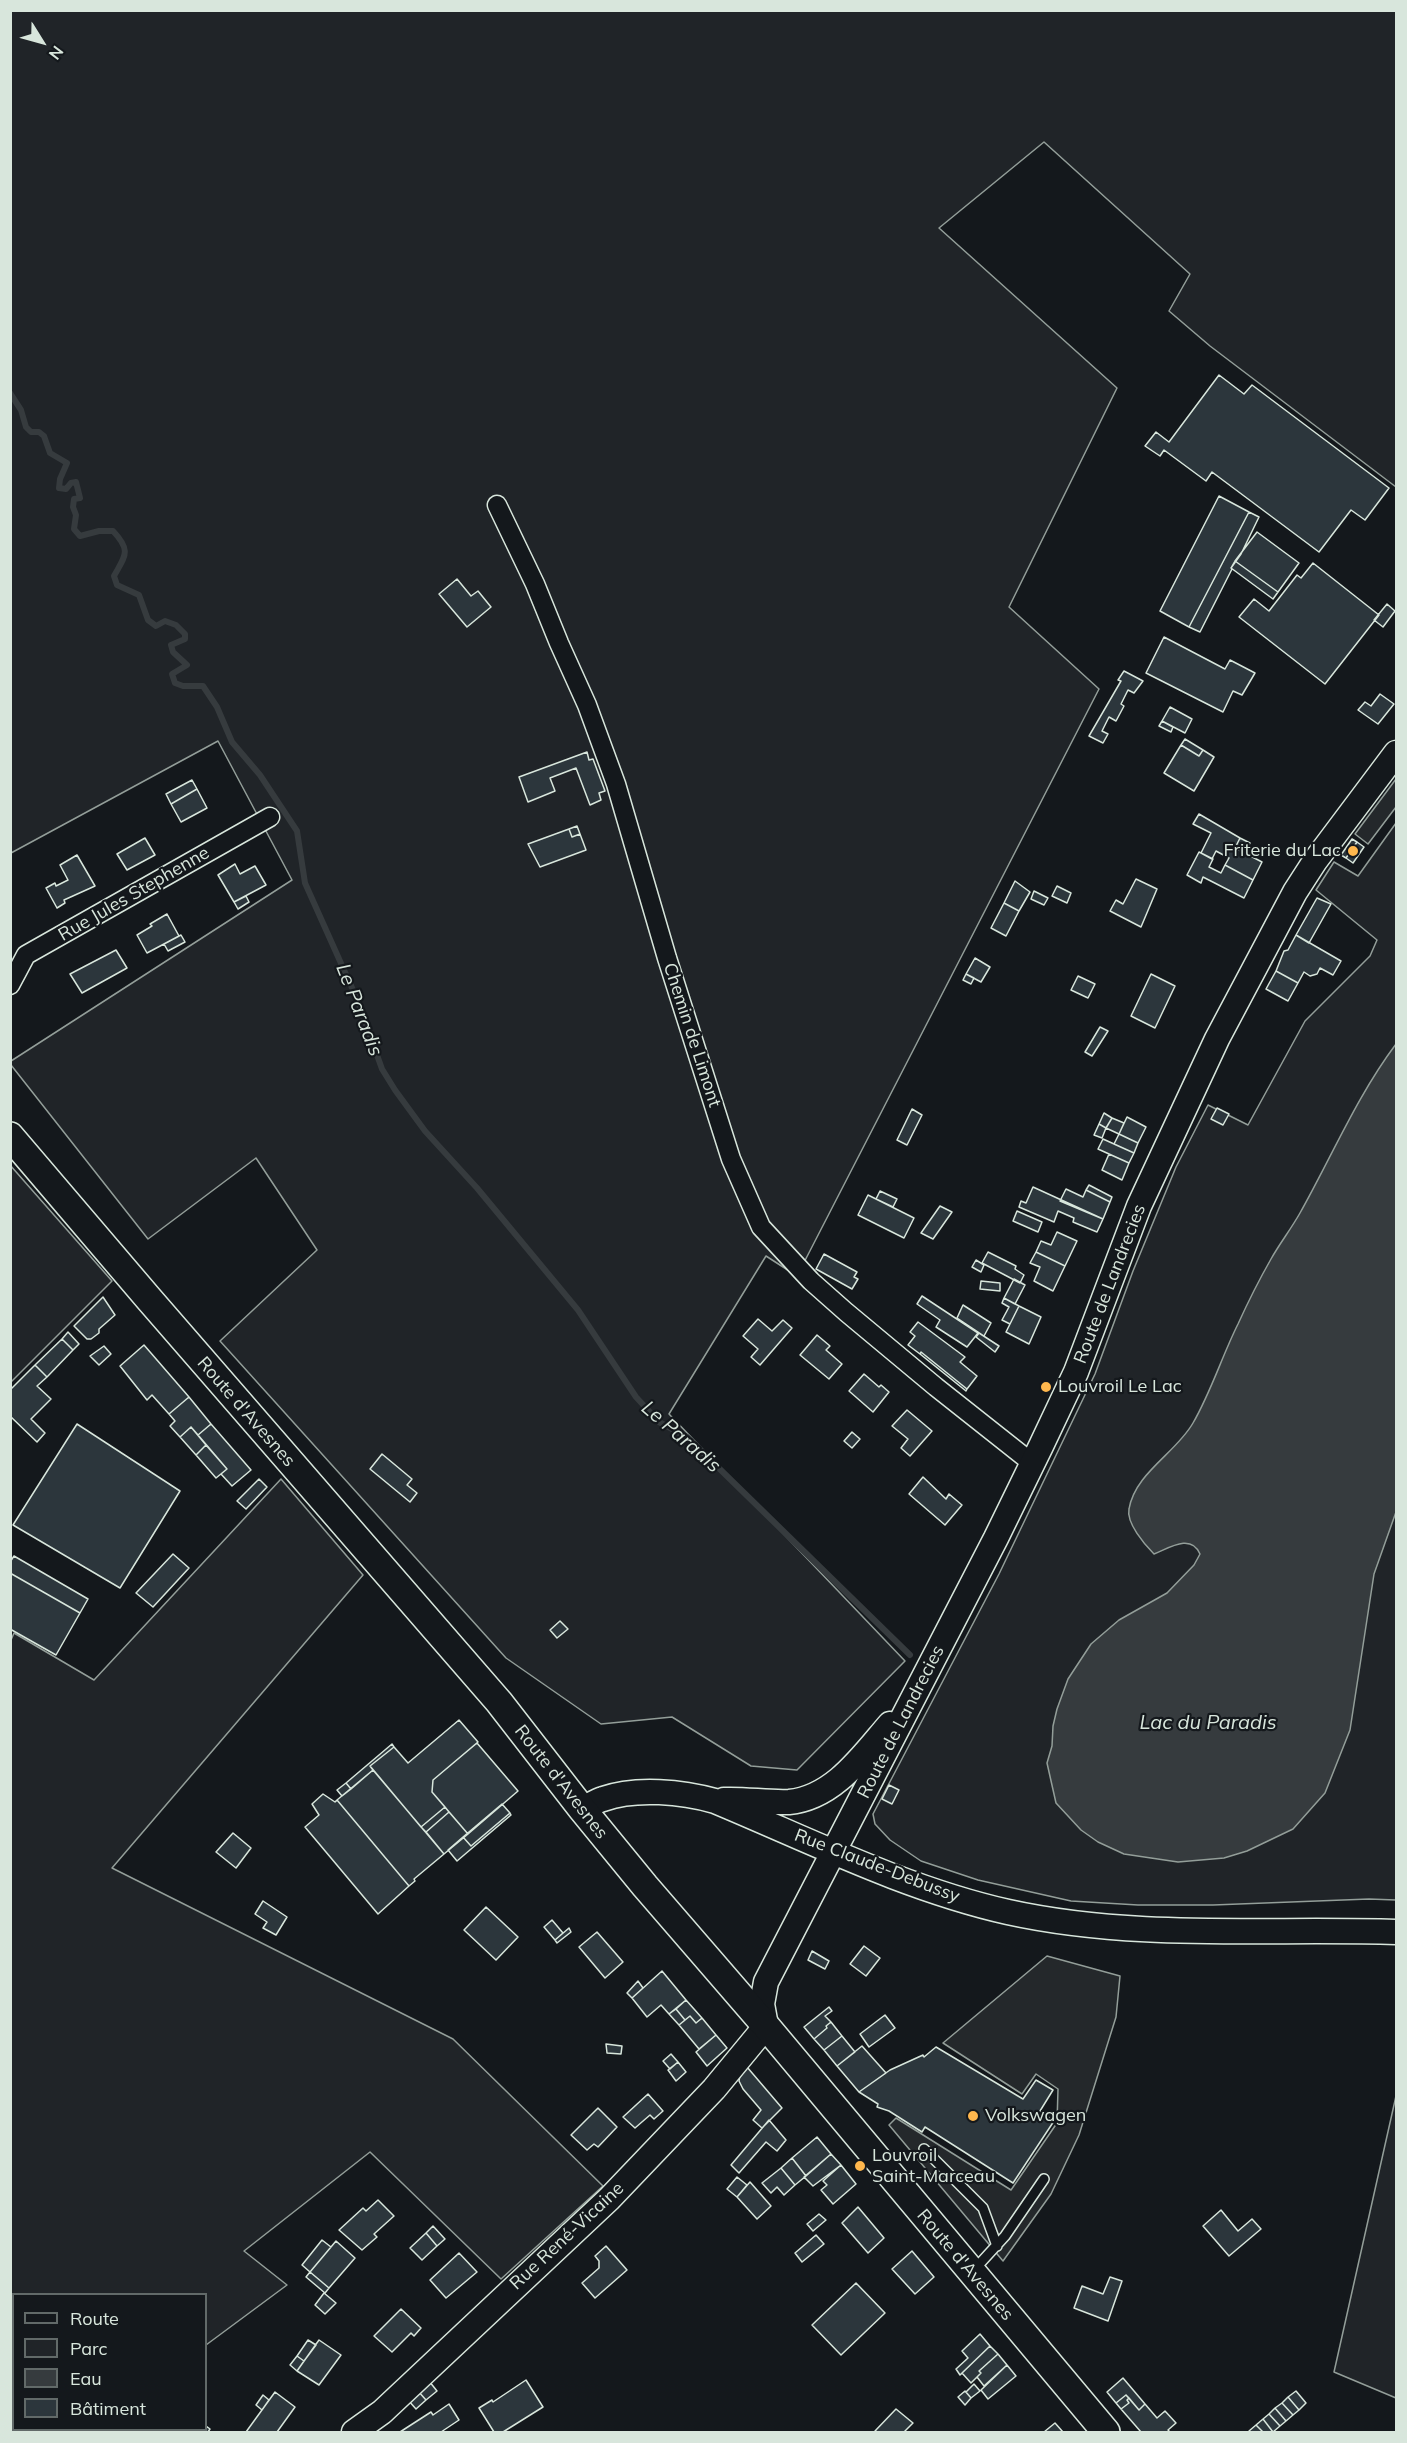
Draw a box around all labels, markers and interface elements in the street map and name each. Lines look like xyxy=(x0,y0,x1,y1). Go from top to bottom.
north arrow xyxy=(12,12,72,72)
text: N xyxy=(45,42,68,64)
place label: Friterie du Lac xyxy=(1224,840,1341,862)
street label: Rue Jules Stephenne xyxy=(55,842,213,946)
marker: Friterie du Lac xyxy=(1346,844,1360,858)
water label: Le Paradis xyxy=(330,960,388,1060)
street label: Chemin de Limont xyxy=(659,960,725,1110)
street label: Route de Landrecies xyxy=(1070,1201,1150,1367)
street label: Route d'Avesnes xyxy=(192,1353,300,1471)
place label: Louvroil Le Lac xyxy=(1058,1376,1182,1398)
marker: Louvroil Le Lac xyxy=(1039,1380,1053,1394)
water label: Le Paradis xyxy=(636,1396,726,1478)
street label: Route de Landrecies xyxy=(853,1642,949,1802)
water label: Lac du Paradis xyxy=(1139,1711,1277,1735)
street label: Route d'Avesnes xyxy=(510,1721,612,1843)
street label: Rue Claude-Debussy xyxy=(791,1825,963,1907)
place label: Volkswagen xyxy=(985,2105,1086,2127)
marker: Volkswagen xyxy=(966,2109,980,2123)
place label: Louvroil Saint-Marceau xyxy=(872,2145,995,2188)
marker: Louvroil Saint-Marceau xyxy=(853,2159,867,2173)
street label: Rue René-Vicaine xyxy=(506,2178,628,2294)
street label: Route d'Avesnes xyxy=(912,2205,1018,2325)
legend xyxy=(12,2293,207,2431)
text: Route xyxy=(70,2307,119,2330)
text: Parc xyxy=(70,2337,107,2360)
text: Eau xyxy=(70,2367,102,2390)
text: Bâtiment xyxy=(70,2397,146,2420)

